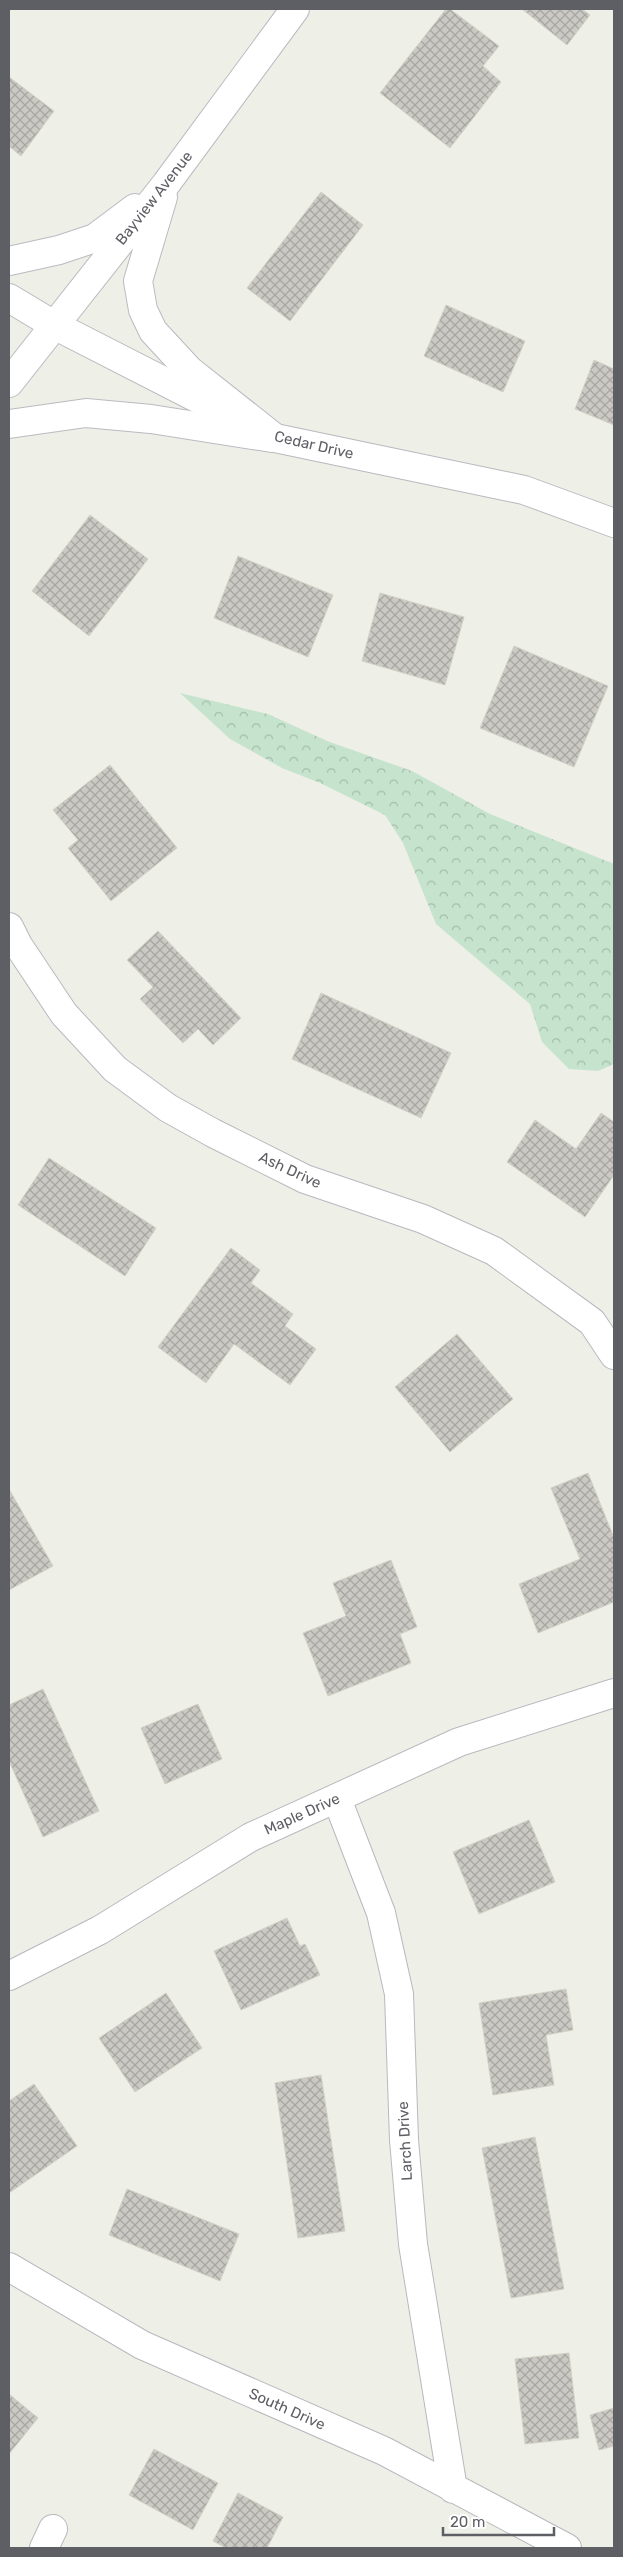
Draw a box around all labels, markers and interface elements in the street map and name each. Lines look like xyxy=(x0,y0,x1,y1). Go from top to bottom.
street label: Bayview Avenue xyxy=(112,148,196,248)
street label: Cedar Drive xyxy=(273,427,355,463)
street label: Ash Drive xyxy=(256,1148,324,1192)
street label: Maple Drive xyxy=(261,1789,343,1839)
street label: Larch Drive xyxy=(394,2101,416,2181)
street label: South Drive xyxy=(246,2384,328,2434)
scale bar xyxy=(443,2504,554,2536)
text: 20 m xyxy=(450,2513,485,2531)

